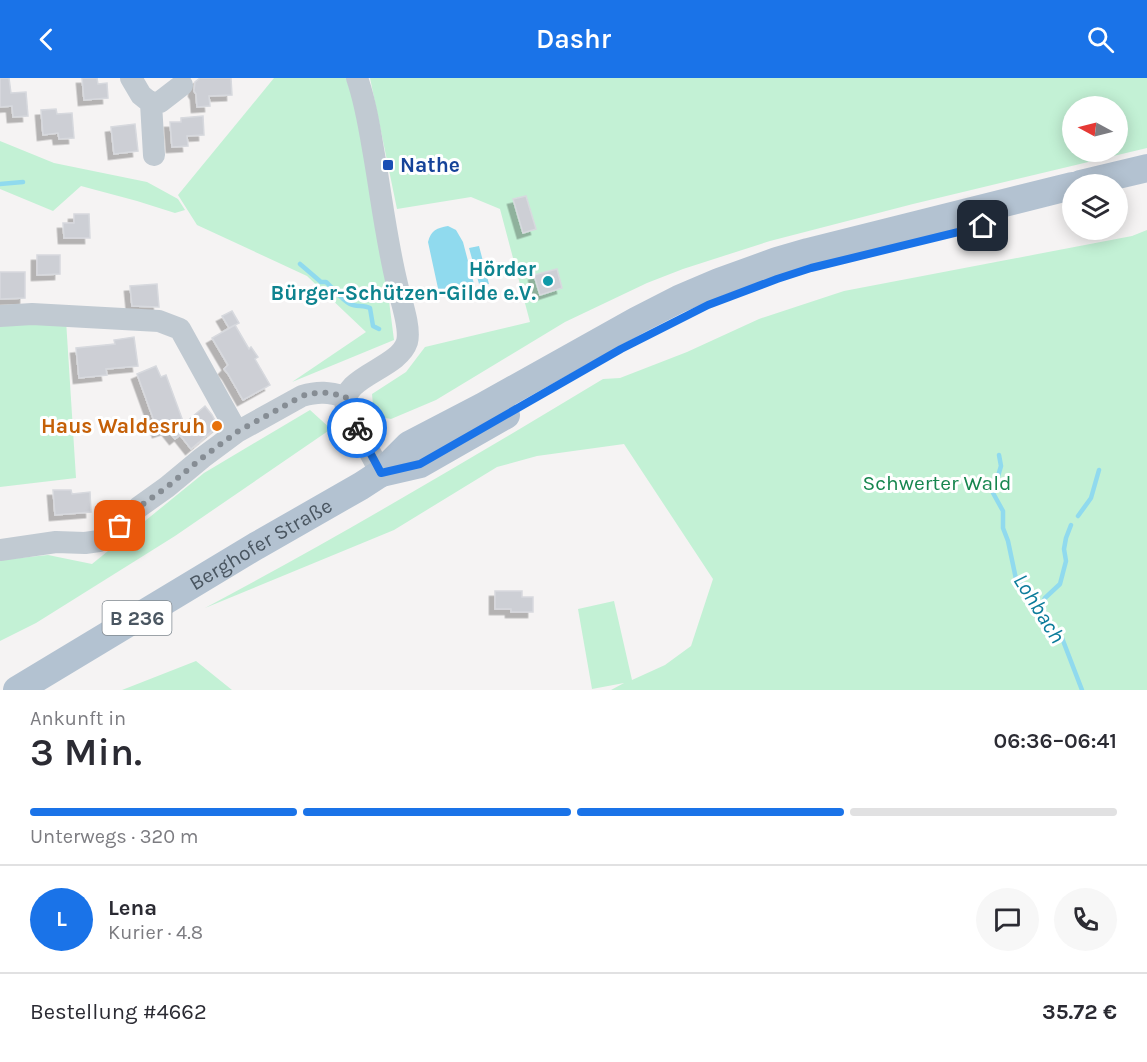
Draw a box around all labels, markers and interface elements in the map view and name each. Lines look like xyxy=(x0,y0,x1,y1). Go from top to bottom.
icon: back xyxy=(30,23,63,56)
text: Dashr xyxy=(536,23,611,55)
icon: search xyxy=(1084,23,1117,56)
north arrow xyxy=(1062,96,1128,162)
map controls xyxy=(1062,96,1128,240)
place label: Nathe xyxy=(400,153,460,177)
marker: Nathe xyxy=(381,158,395,172)
button: layers xyxy=(1062,174,1128,240)
pin xyxy=(957,200,1008,251)
icon: home xyxy=(966,209,999,242)
place label: Hörder Bürger-Schützen-Gilde e.V. xyxy=(271,257,537,305)
marker: Hörder Bürger-Schützen-Gilde e.V. xyxy=(541,274,555,288)
courier xyxy=(327,398,387,458)
icon: bike xyxy=(341,412,374,445)
place label: Haus Waldesruh xyxy=(41,414,205,438)
marker: Haus Waldesruh xyxy=(210,419,224,433)
park label: Schwerter Wald xyxy=(862,471,1012,495)
street label: Berghofer Straße xyxy=(185,493,336,595)
pin xyxy=(94,500,145,551)
icon: bag xyxy=(103,509,136,542)
water label: Lohbach xyxy=(1008,569,1071,648)
road number: B 236 xyxy=(102,601,172,635)
text: Ankunft in xyxy=(30,707,126,730)
text: 06:36–06:41 xyxy=(994,728,1117,754)
text: 3 Min. xyxy=(30,729,142,775)
text: Unterwegs · 320 m xyxy=(30,825,199,848)
button: chat xyxy=(976,888,1039,951)
button: phone xyxy=(1054,888,1117,951)
text: Lena xyxy=(108,895,157,921)
text: L xyxy=(56,906,67,932)
text: Kurier · 4.8 xyxy=(108,921,203,944)
text: Bestellung #4662 xyxy=(30,999,207,1025)
text: 35.72 € xyxy=(1042,999,1117,1025)

